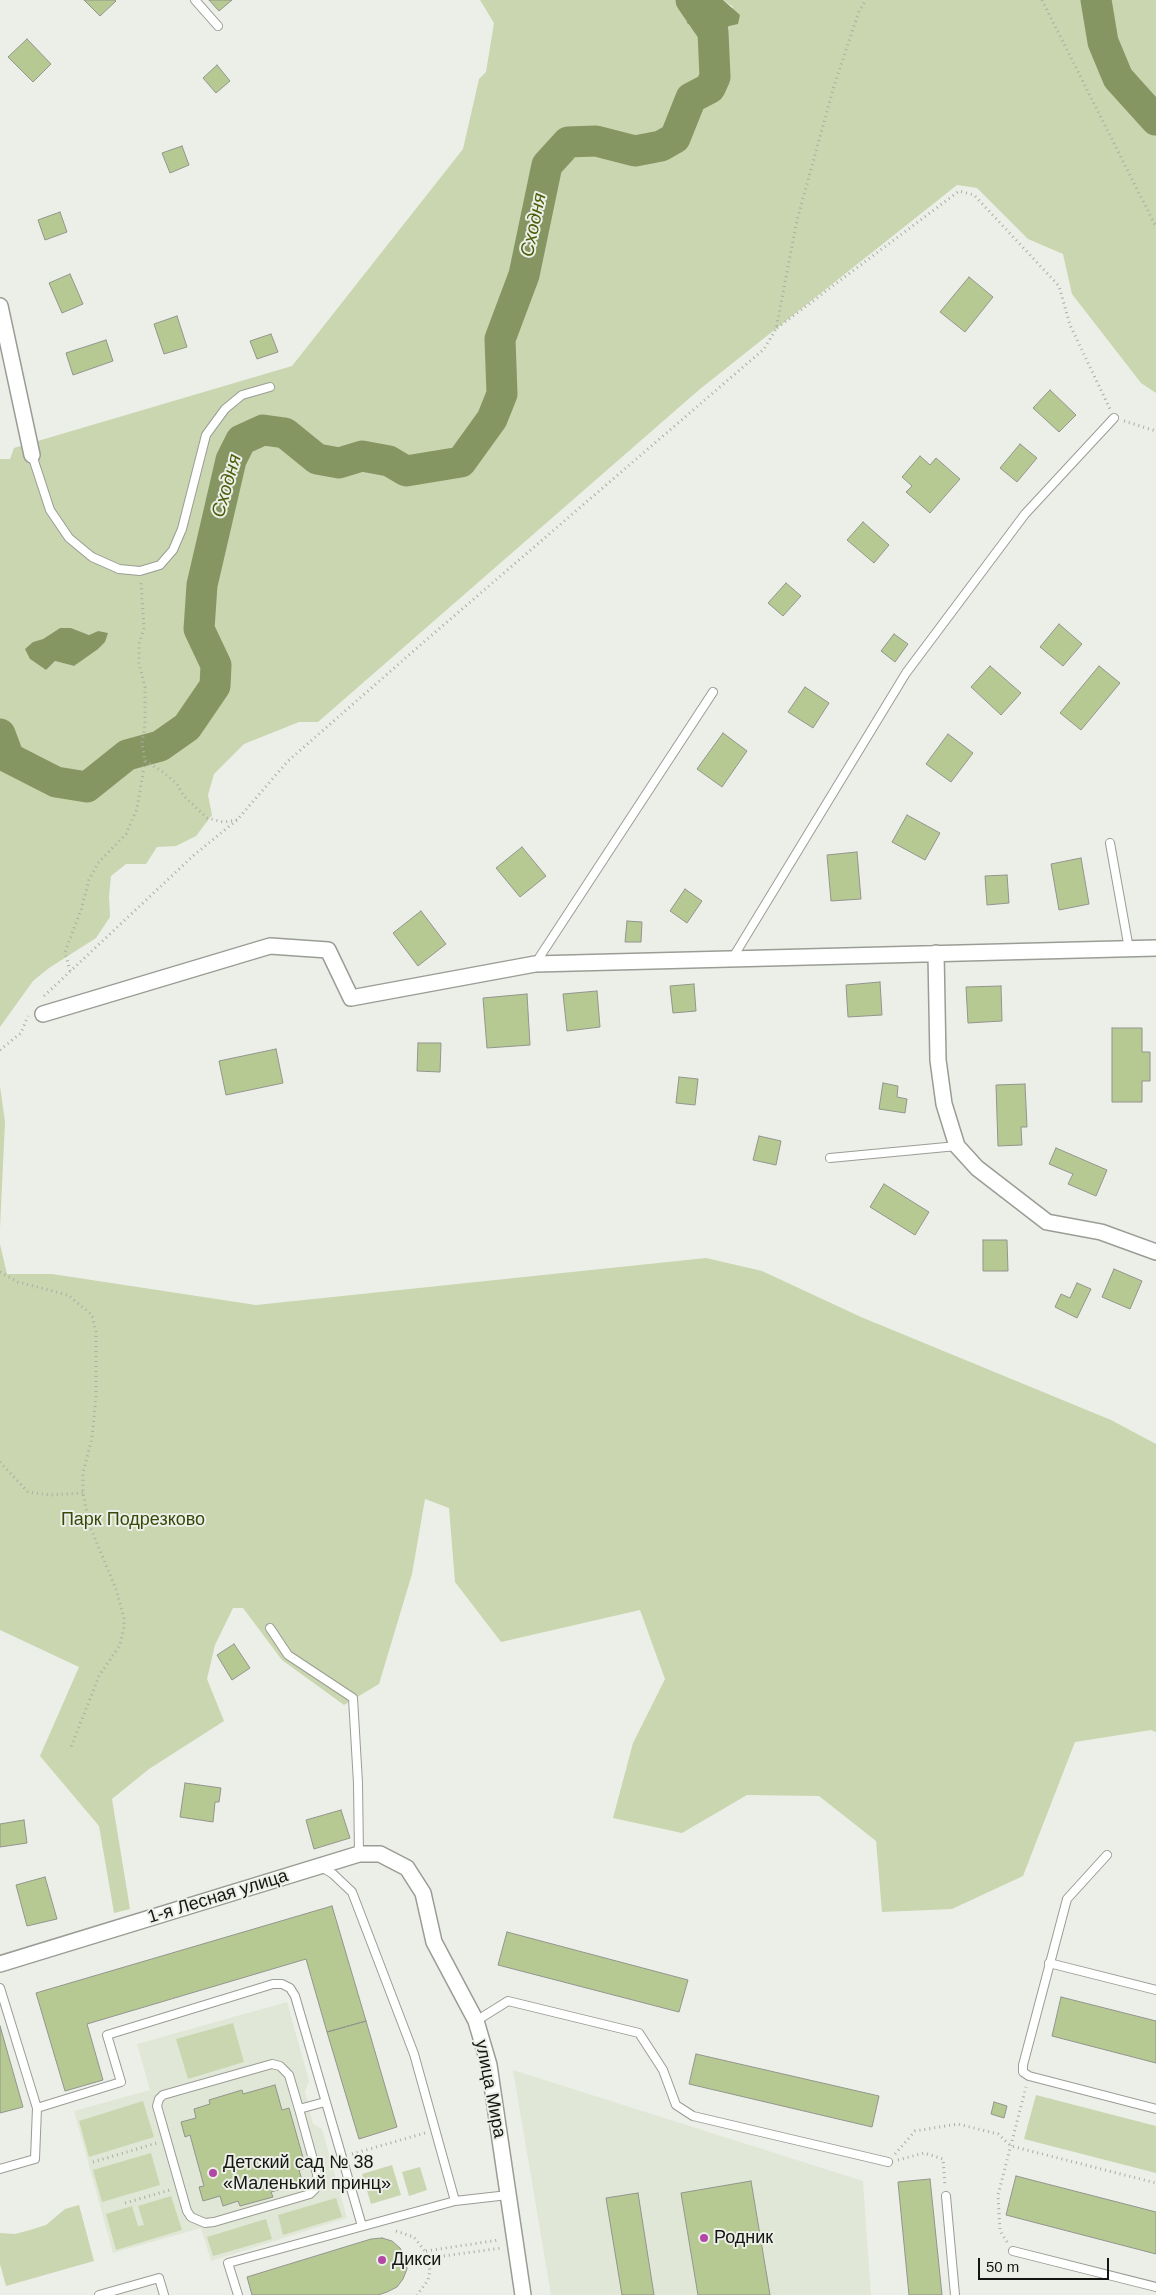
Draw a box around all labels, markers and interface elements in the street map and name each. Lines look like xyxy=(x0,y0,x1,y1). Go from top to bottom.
water label: Сходня xyxy=(516,191,552,259)
water label: Сходня xyxy=(207,452,247,520)
park label: Парк Подрезково xyxy=(61,1509,205,1531)
street label: 1-я Лесная улица xyxy=(145,1865,291,1929)
street label: улица Мира xyxy=(470,2038,510,2140)
place label: Детский сад № 38 «Маленький принц» xyxy=(223,2152,391,2194)
marker: Детский сад № 38 «Маленький принц» xyxy=(207,2167,219,2179)
place label: Родник xyxy=(714,2227,773,2249)
marker: Родник xyxy=(698,2232,710,2244)
scale bar xyxy=(981,2248,1112,2280)
place label: Дикси xyxy=(392,2249,441,2271)
marker: Дикси xyxy=(376,2254,388,2266)
text: 50 m xyxy=(986,2258,1019,2275)

